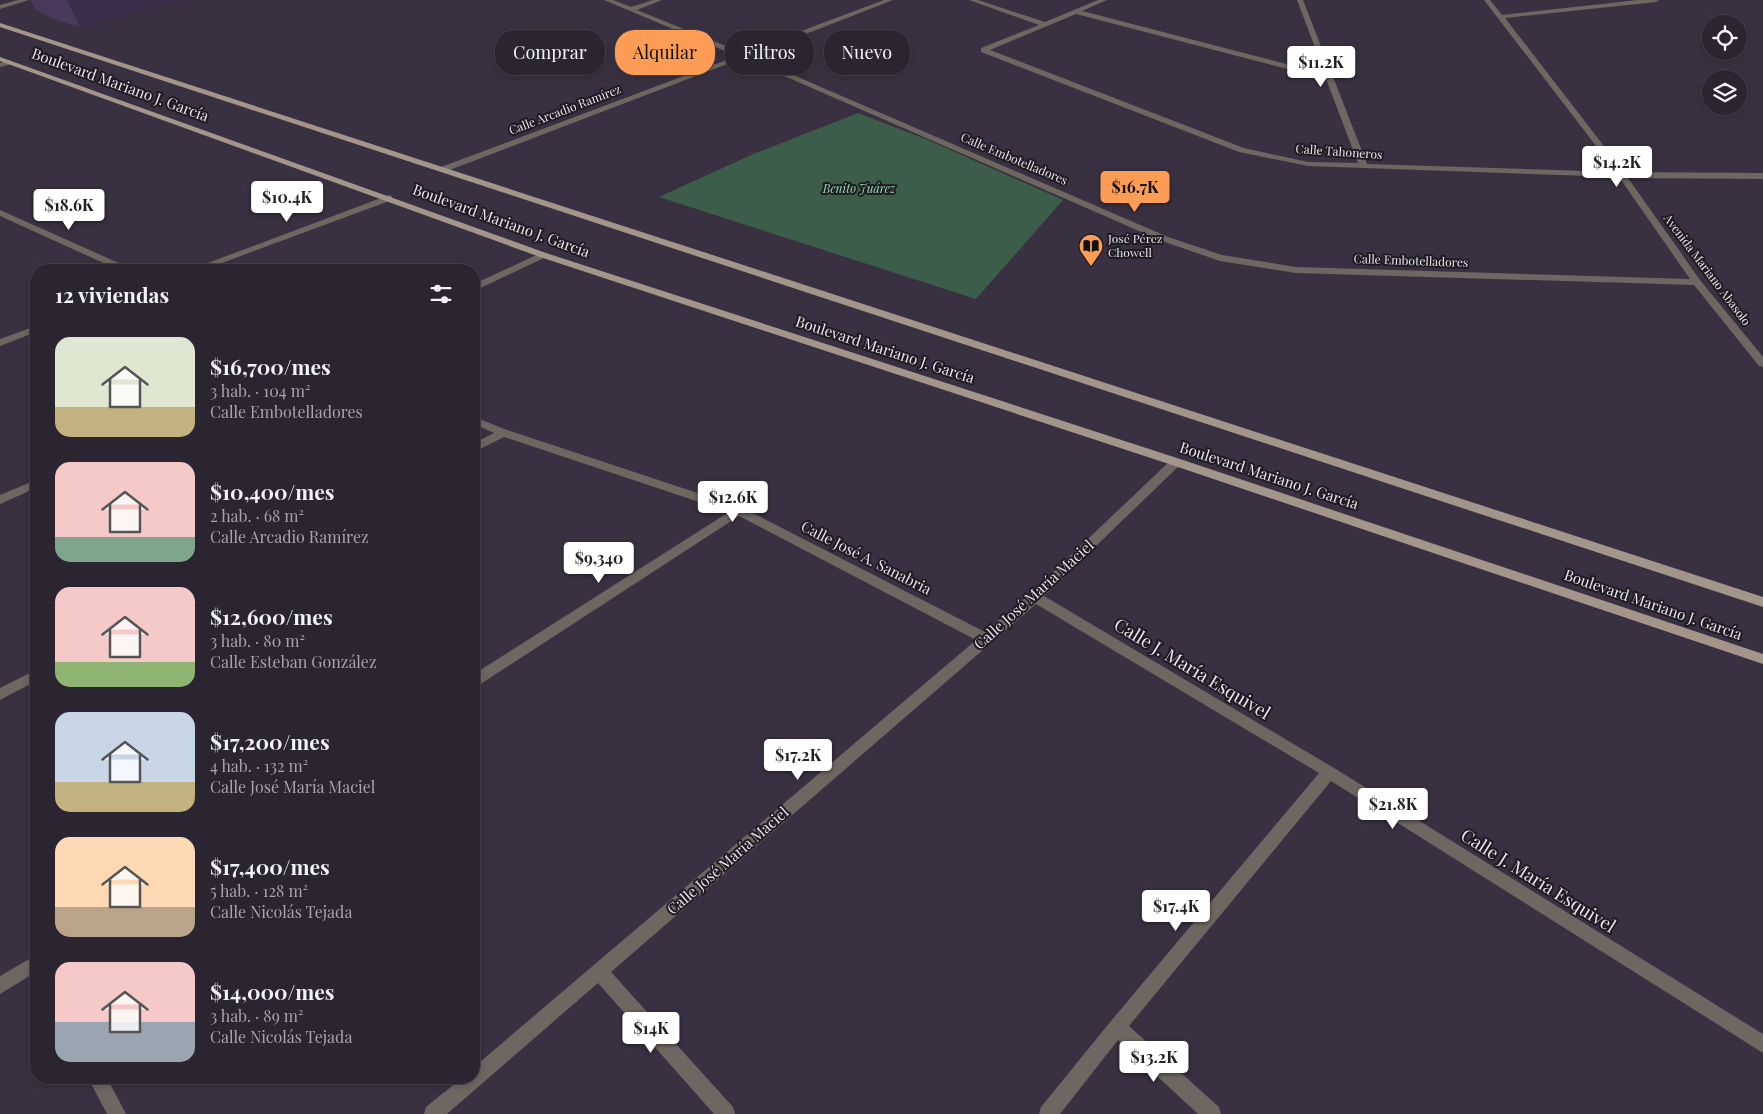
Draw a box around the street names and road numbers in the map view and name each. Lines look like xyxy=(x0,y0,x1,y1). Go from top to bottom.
street label: Boulevard Mariano J. García xyxy=(29,43,212,126)
street label: Calle Arcadio Ramírez xyxy=(506,80,623,138)
street label: Calle Embotelladores xyxy=(959,128,1070,188)
street label: Calle Tahoneros xyxy=(1295,140,1383,162)
street label: Boulevard Mariano J. García xyxy=(410,179,593,262)
street label: Avenida Mariano Abasolo xyxy=(1660,210,1755,329)
street label: Calle Embotelladores xyxy=(1354,250,1469,270)
street label: Boulevard Mariano J. García xyxy=(793,311,978,388)
street label: Boulevard Mariano J. García xyxy=(1177,437,1362,514)
street label: Calle José A. Sanabria xyxy=(798,516,936,599)
street label: Calle José María Maciel xyxy=(969,535,1098,654)
street label: Boulevard Mariano J. García xyxy=(1562,564,1746,644)
street label: Calle J. María Esquivel xyxy=(1110,612,1275,724)
street label: Calle José María Maciel xyxy=(662,802,792,919)
street label: Calle J. María Esquivel xyxy=(1456,823,1621,938)

